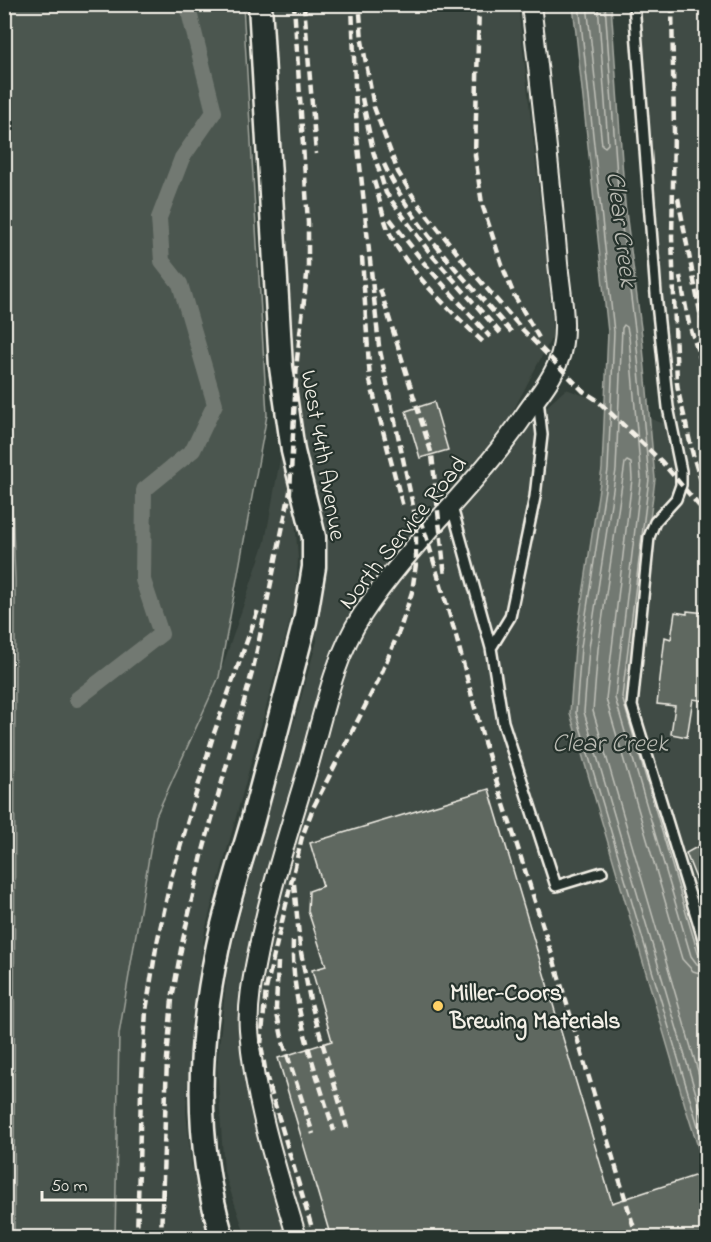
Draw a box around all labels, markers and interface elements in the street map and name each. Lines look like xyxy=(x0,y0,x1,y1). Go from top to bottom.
water label: Clear Creek xyxy=(594,170,646,291)
street label: West 44th Avenue xyxy=(289,367,354,544)
street label: North Service Road xyxy=(331,449,477,618)
water label: Clear Creek xyxy=(552,726,670,764)
place label: Miller-Coors Brewing Materials xyxy=(449,977,620,1041)
marker: Miller-Coors Brewing Materials xyxy=(431,999,445,1013)
scale bar xyxy=(42,1164,165,1202)
text: 50 m xyxy=(51,1174,88,1200)

